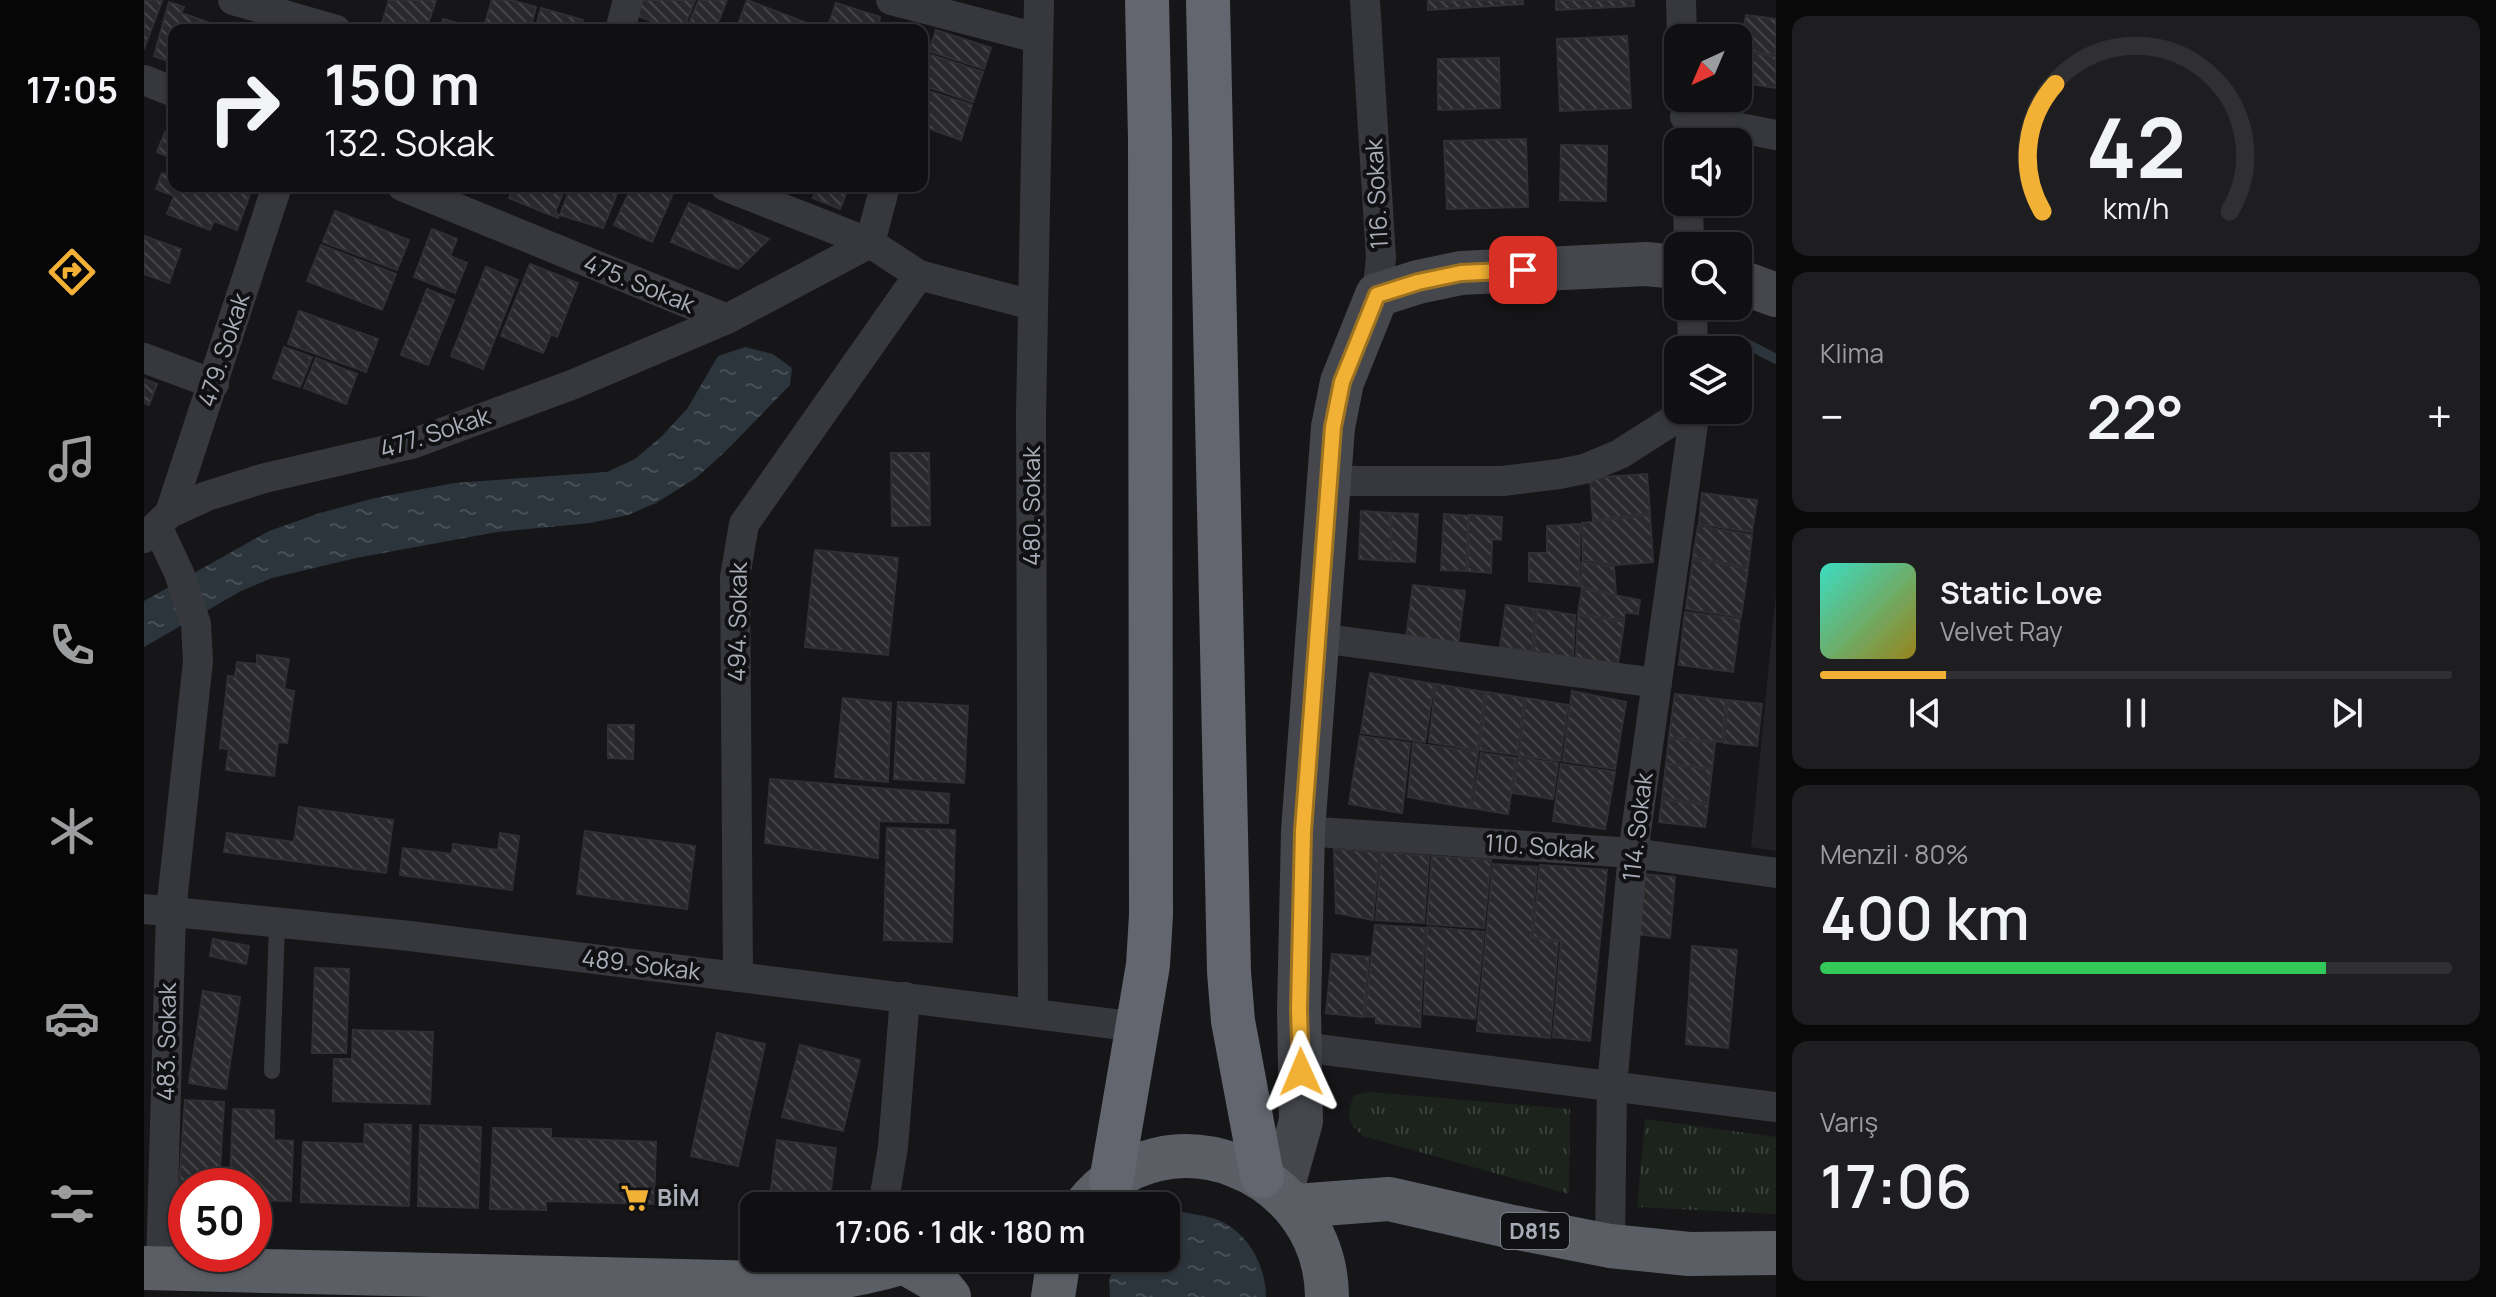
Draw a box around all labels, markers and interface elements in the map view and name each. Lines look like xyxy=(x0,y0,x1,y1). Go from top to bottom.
north arrow xyxy=(1664,24,1752,112)
map controls xyxy=(1664,24,1752,424)
text: 150 m xyxy=(324,45,480,122)
icon: right xyxy=(192,56,296,160)
text: 17:05 xyxy=(26,65,118,114)
text: 42 xyxy=(2086,89,2186,203)
text: 132. Sokak xyxy=(324,118,494,167)
button: sound xyxy=(1664,128,1752,216)
street label: 116. Sokak xyxy=(1356,137,1395,250)
text: km/h xyxy=(2103,189,2169,228)
button: search xyxy=(1664,232,1752,320)
pin xyxy=(1489,236,1557,304)
icon: directions xyxy=(44,244,100,300)
street label: 475. Sokak xyxy=(579,245,701,320)
icon: arrive xyxy=(1501,248,1545,292)
street label: 479. Sokak xyxy=(189,287,257,411)
text: Klima xyxy=(1820,335,1884,371)
button: layers xyxy=(1664,336,1752,424)
text: 22° xyxy=(2086,375,2184,457)
text: − xyxy=(1820,386,1844,446)
text: + xyxy=(2427,386,2452,446)
street label: 477. Sokak xyxy=(375,398,495,465)
icon: music xyxy=(44,431,100,487)
street label: 480. Sokak xyxy=(1014,445,1047,566)
street label: 494. Sokak xyxy=(719,561,754,682)
text: Static Love xyxy=(1940,572,2103,613)
text: Velvet Ray xyxy=(1940,613,2063,649)
icon: phone xyxy=(44,617,100,673)
icon: previous xyxy=(1903,691,1947,735)
icon: pause xyxy=(2114,691,2158,735)
icon: next xyxy=(2325,691,2369,735)
street label: 114. Sokak xyxy=(1613,769,1660,883)
icon: climate xyxy=(44,803,100,859)
street label: 110. Sokak xyxy=(1484,825,1597,866)
text: Menzil · 80% xyxy=(1820,836,1969,872)
text: 400 km xyxy=(1820,876,2030,958)
street label: 489. Sokak xyxy=(580,940,704,987)
street label: 483. Sokak xyxy=(148,981,183,1101)
icon: car xyxy=(44,990,100,1046)
position arrow xyxy=(1259,1030,1343,1114)
text: Varış xyxy=(1820,1104,1878,1140)
text: 17:06 xyxy=(1820,1144,1972,1226)
speed limit sign: 50 xyxy=(168,1168,272,1272)
icon: filters xyxy=(44,1176,100,1232)
place label: BİM xyxy=(657,1180,699,1213)
supermarket icon: BİM xyxy=(620,1183,650,1213)
text: 17:06 · 1 dk · 180 m xyxy=(835,1211,1085,1252)
road number: D815 xyxy=(1501,1213,1569,1249)

